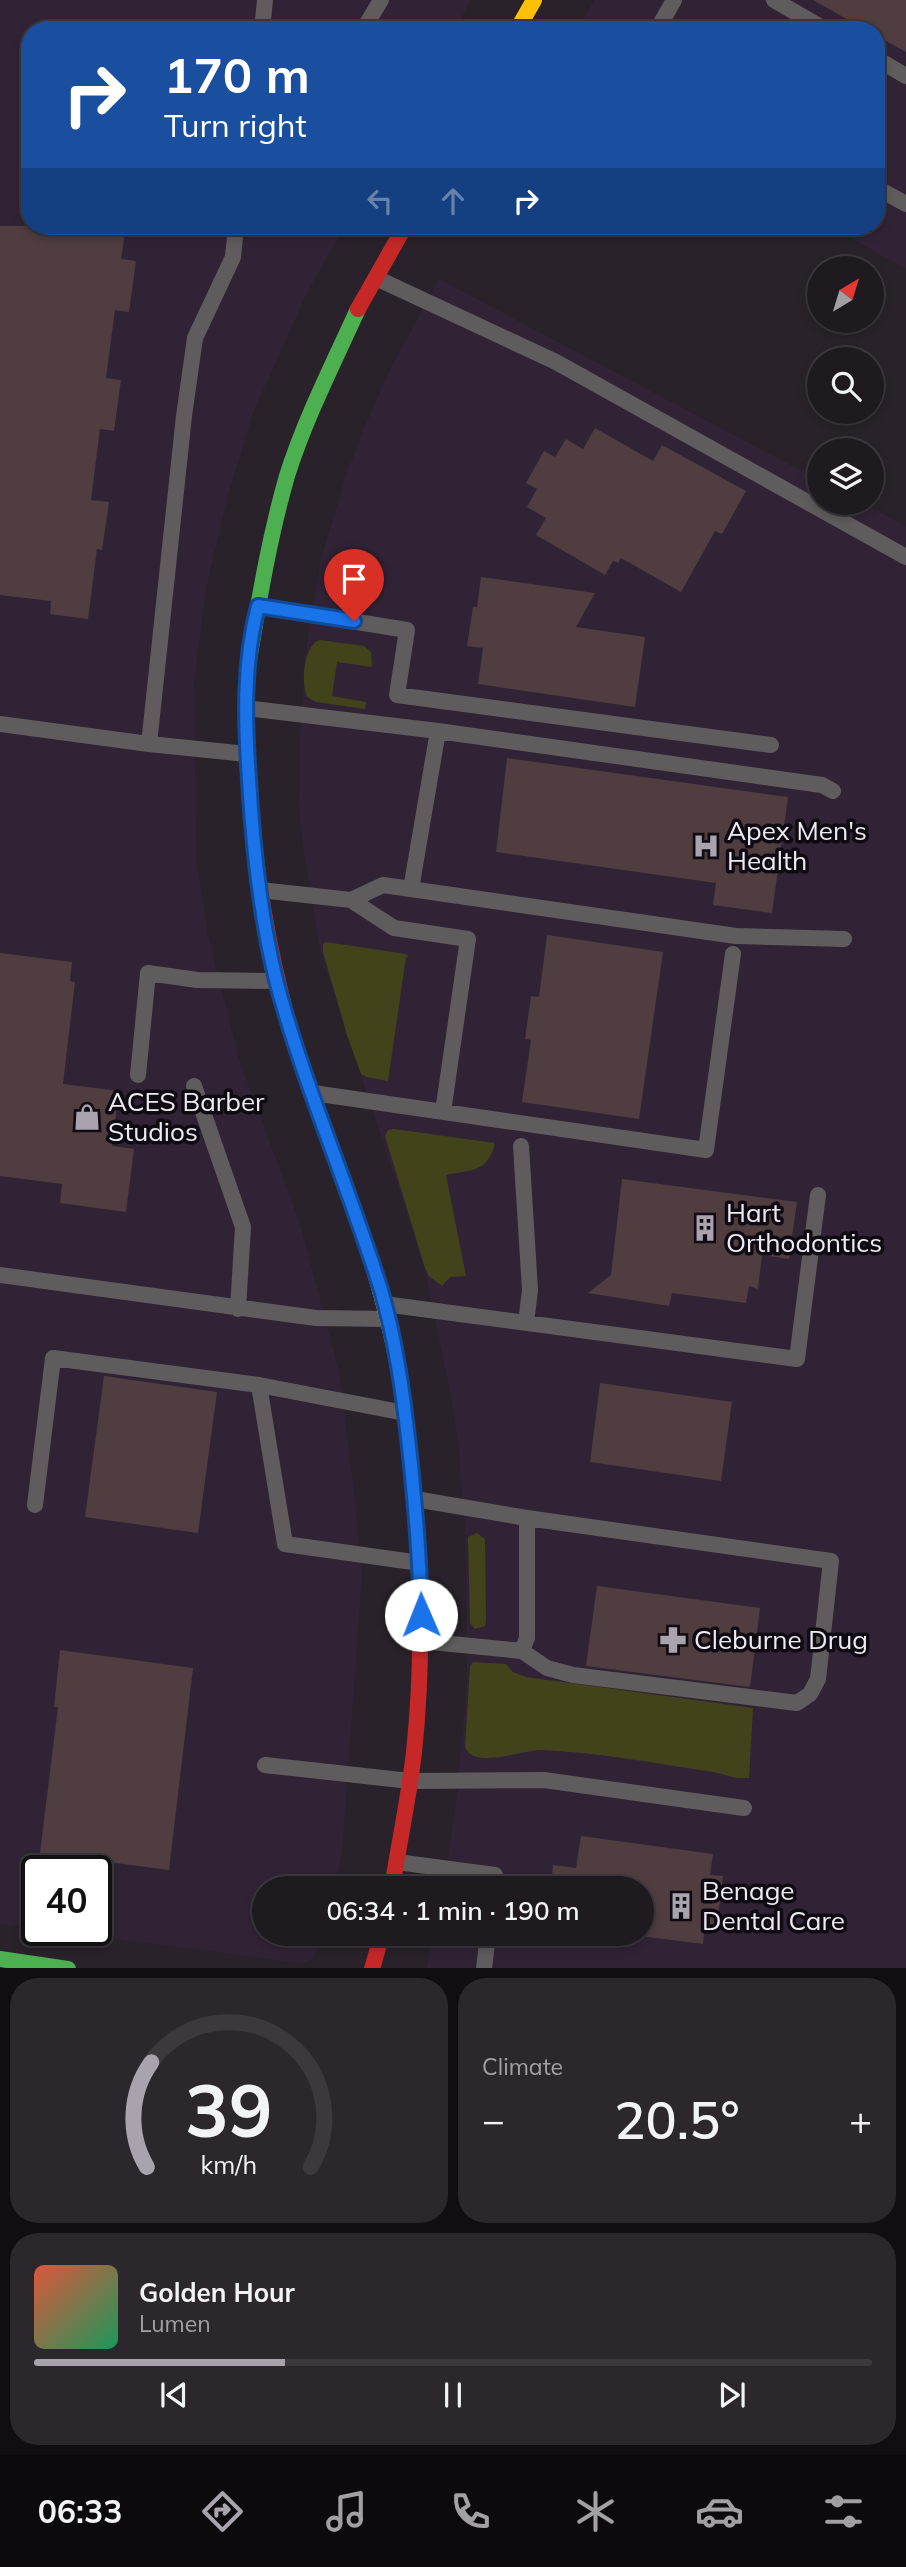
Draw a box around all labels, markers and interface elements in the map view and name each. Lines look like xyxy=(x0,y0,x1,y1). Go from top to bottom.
text: 170 m xyxy=(164,44,310,105)
icon: right xyxy=(49,49,140,140)
text: Turn right xyxy=(164,105,307,145)
icon: left xyxy=(361,182,399,220)
icon: ahead xyxy=(434,182,472,220)
icon: right xyxy=(507,182,545,220)
north arrow xyxy=(807,256,884,332)
map controls xyxy=(807,256,884,515)
button: search xyxy=(807,347,884,424)
button: layers xyxy=(807,438,884,515)
pin xyxy=(324,549,384,621)
icon: arrive xyxy=(335,560,373,598)
place label: Apex Men's Health xyxy=(727,814,867,877)
hospital icon: Apex Men's Health xyxy=(691,831,721,861)
place label: ACES Barber Studios xyxy=(108,1085,265,1148)
shop icon: ACES Barber Studios xyxy=(72,1102,102,1132)
place label: Hart Orthodontics xyxy=(726,1196,882,1259)
building icon: Hart Orthodontics xyxy=(690,1213,720,1243)
position arrow xyxy=(384,1578,458,1652)
place label: Cleburne Drug xyxy=(694,1623,868,1656)
pharmacy icon: Cleburne Drug xyxy=(658,1625,688,1655)
speed limit sign: 40 xyxy=(21,1855,112,1946)
place label: Benage Dental Care xyxy=(702,1874,845,1937)
building icon: Benage Dental Care xyxy=(666,1891,696,1921)
text: 06:34 · 1 min · 190 m xyxy=(326,1894,580,1927)
text: Climate xyxy=(482,2052,563,2081)
text: 39 xyxy=(185,2064,273,2155)
text: 20.5° xyxy=(614,2087,740,2152)
text: − xyxy=(482,2096,505,2144)
text: + xyxy=(849,2096,872,2144)
text: km/h xyxy=(201,2148,257,2179)
text: Golden Hour xyxy=(139,2276,295,2309)
text: Lumen xyxy=(139,2309,211,2338)
icon: previous xyxy=(155,2376,193,2414)
icon: pause xyxy=(434,2376,472,2414)
icon: next xyxy=(713,2376,751,2414)
icon: directions xyxy=(198,2487,247,2536)
icon: music xyxy=(322,2487,371,2536)
icon: phone xyxy=(446,2487,495,2536)
icon: climate xyxy=(571,2487,620,2536)
icon: car xyxy=(695,2487,744,2536)
icon: filters xyxy=(819,2487,868,2536)
text: 06:33 xyxy=(38,2491,122,2531)

